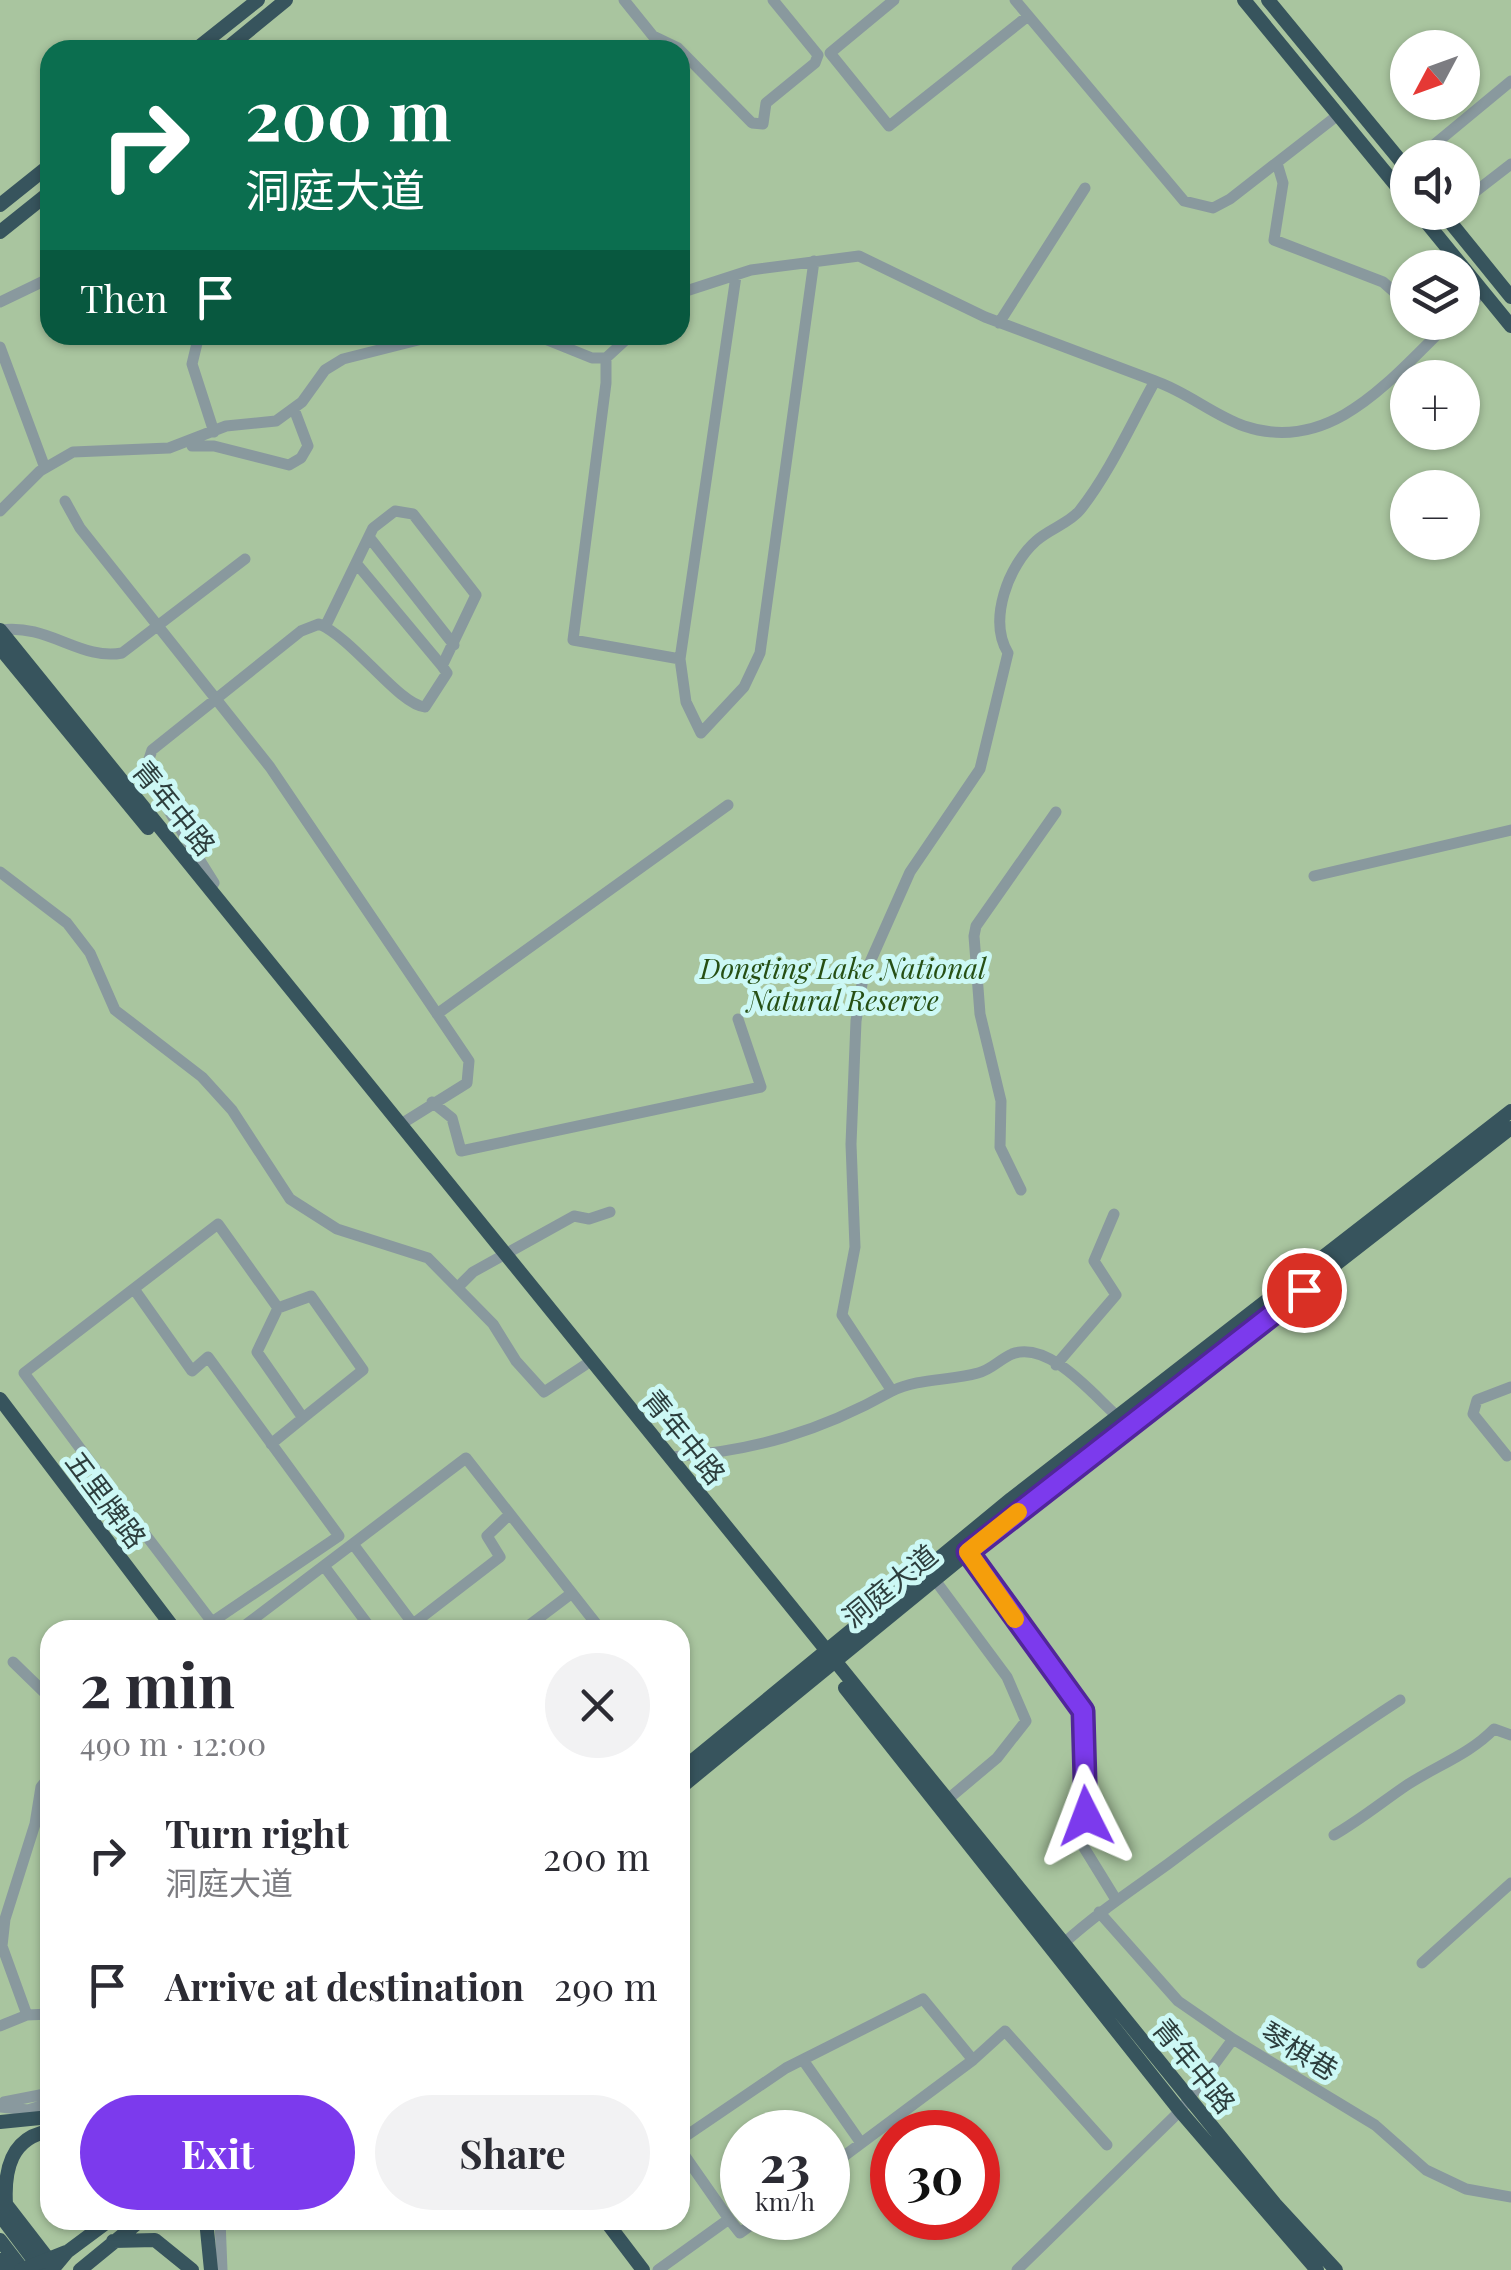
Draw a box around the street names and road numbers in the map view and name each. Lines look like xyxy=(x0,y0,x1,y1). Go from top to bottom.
street label: 青年中路 xyxy=(125,752,225,862)
street label: 青年中路 xyxy=(635,1381,735,1491)
street label: 五里牌路 xyxy=(59,1443,155,1555)
street label: 洞庭大道 xyxy=(834,1535,944,1635)
street label: 青年中路 xyxy=(1145,2010,1245,2120)
street label: 琴棋巷 xyxy=(1254,2013,1346,2087)

